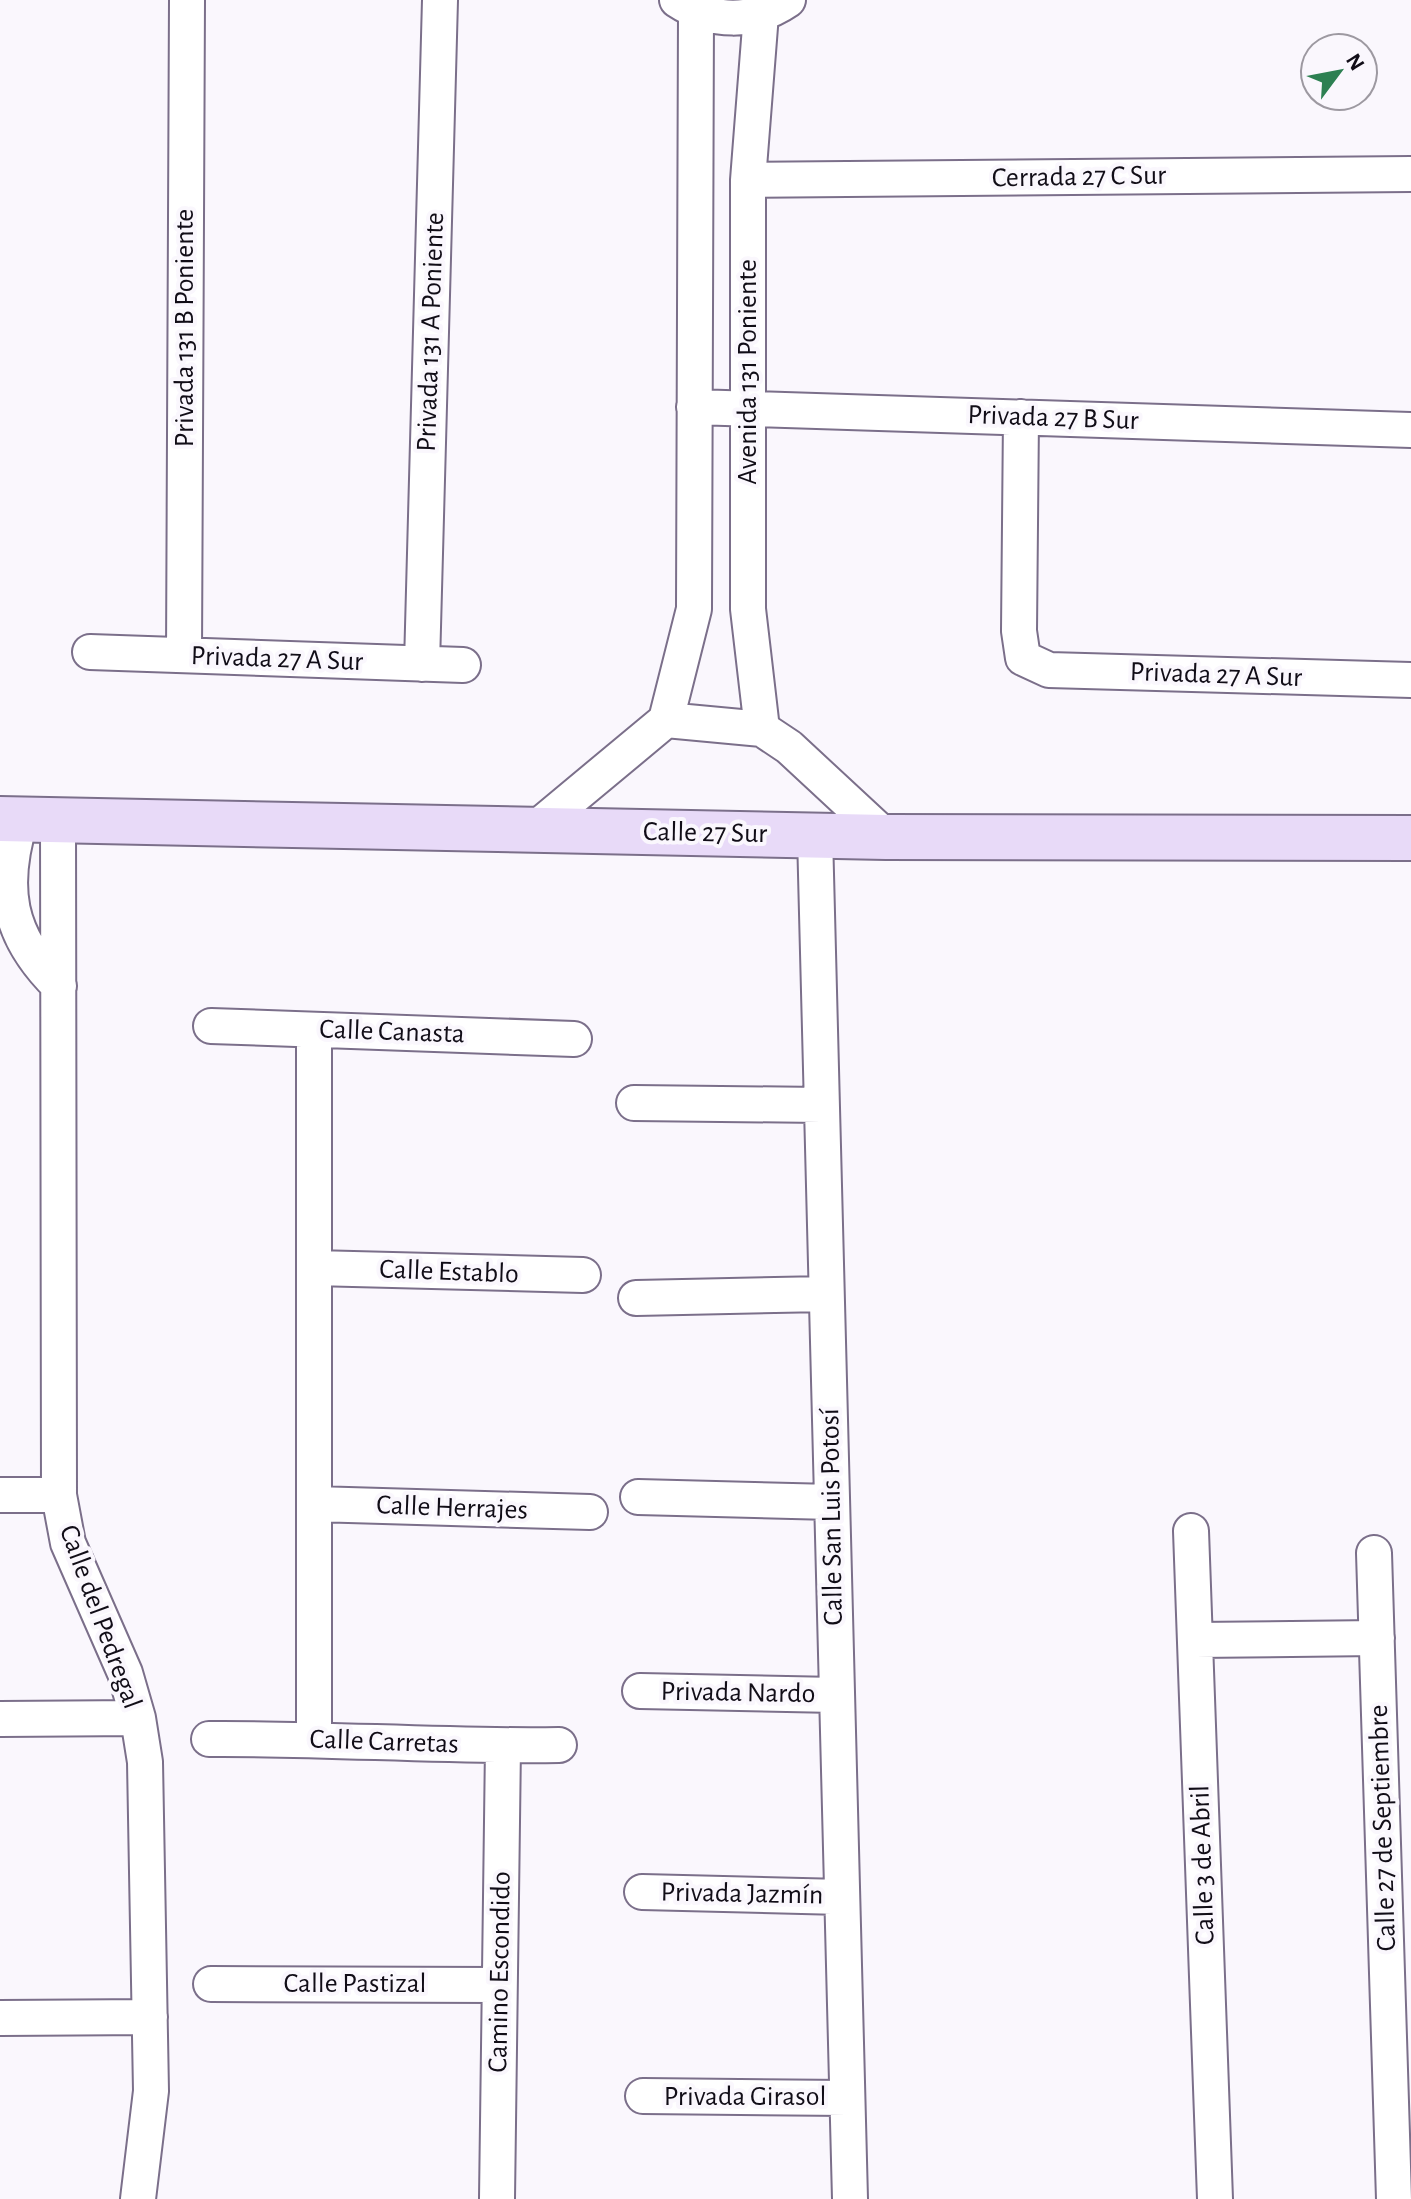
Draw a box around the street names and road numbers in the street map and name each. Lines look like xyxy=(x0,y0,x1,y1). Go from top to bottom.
street label: Cerrada 27 C Sur xyxy=(992,161,1166,193)
street label: Privada 131 B Poniente xyxy=(171,209,199,447)
street label: Privada 131 A Poniente xyxy=(413,212,449,452)
street label: Avenida 131 Poniente xyxy=(734,259,762,485)
street label: Privada 27 B Sur xyxy=(967,401,1139,435)
street label: Privada 27 A Sur xyxy=(190,642,364,676)
street label: Privada 27 A Sur xyxy=(1129,658,1303,692)
street label: Calle 27 Sur xyxy=(643,818,767,848)
street label: Calle Canasta xyxy=(319,1015,465,1049)
street label: Calle Establo xyxy=(379,1256,519,1288)
street label: Calle San Luis Potosí xyxy=(816,1408,848,1626)
street label: Calle Herrajes xyxy=(376,1491,528,1525)
street label: Calle del Pedregal xyxy=(54,1521,146,1713)
street label: Privada Nardo xyxy=(660,1678,816,1708)
street label: Calle 27 de Septiembre xyxy=(1365,1704,1401,1952)
street label: Calle Carretas xyxy=(309,1725,459,1759)
street label: Calle 3 de Abril xyxy=(1186,1785,1220,1945)
street label: Camino Escondido xyxy=(484,1871,516,2073)
street label: Privada Jazmín xyxy=(660,1879,824,1909)
street label: Calle Pastizal xyxy=(283,1970,427,1998)
street label: Privada Girasol xyxy=(664,2083,826,2111)

